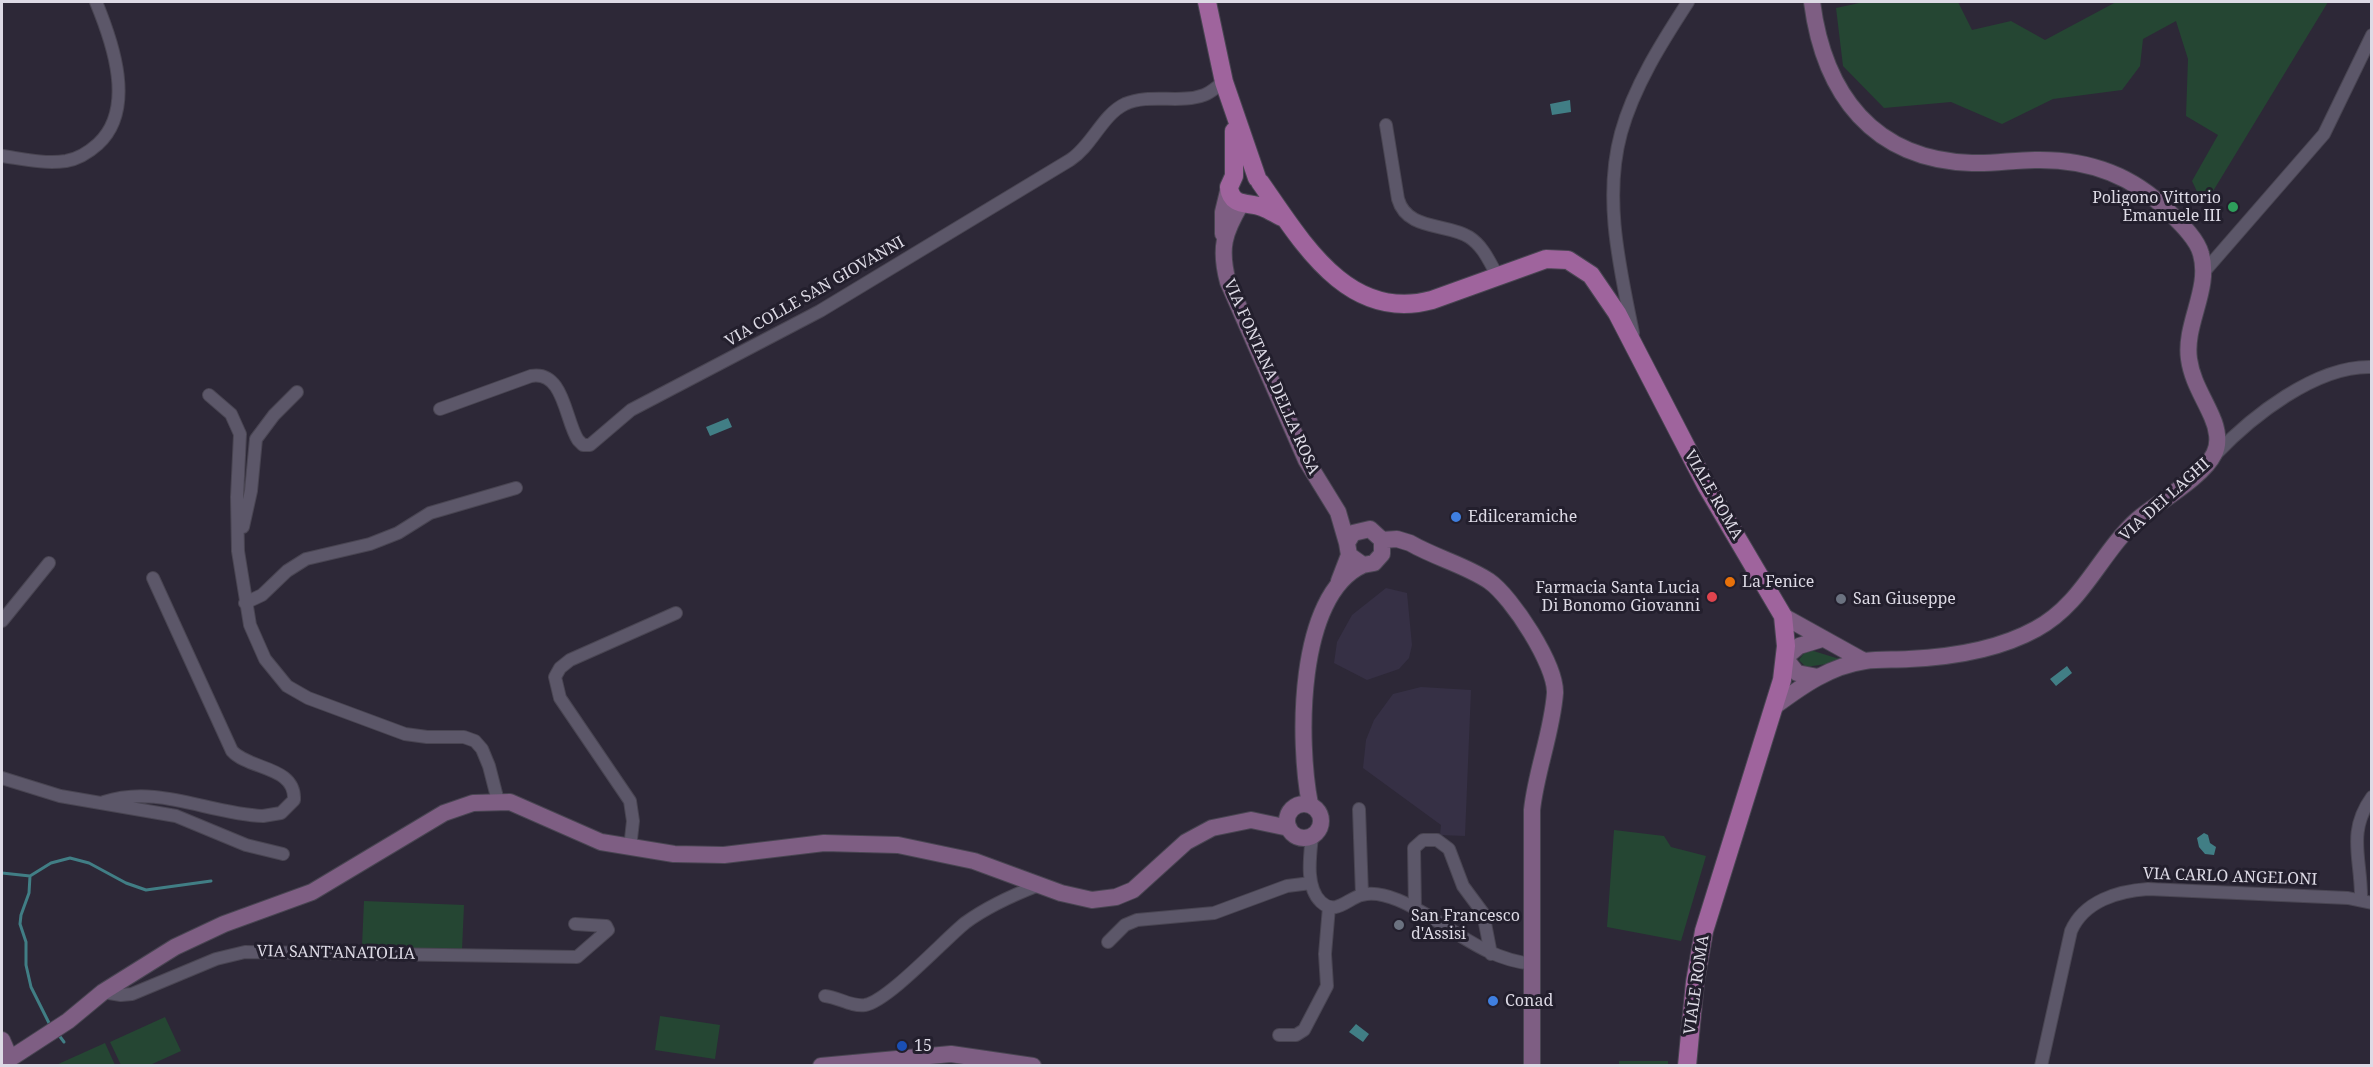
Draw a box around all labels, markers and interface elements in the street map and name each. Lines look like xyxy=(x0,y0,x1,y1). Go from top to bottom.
place label: Poligono Vittorio Emanuele III xyxy=(2092,188,2221,226)
marker: Poligono Vittorio Emanuele III xyxy=(2226,200,2240,214)
street label: VIA COLLE SAN GIOVANNI xyxy=(722,233,908,351)
street label: VIA FONTANA DELLA ROSA xyxy=(1219,276,1323,478)
street label: VIALE ROMA xyxy=(1680,447,1746,543)
street label: VIA DEI LAGHI xyxy=(2116,455,2214,545)
place label: Edilceramiche xyxy=(1468,507,1577,527)
marker: Edilceramiche xyxy=(1449,510,1463,524)
place label: La Fenice xyxy=(1742,572,1814,592)
marker: La Fenice xyxy=(1723,575,1737,589)
place label: Farmacia Santa Lucia Di Bonomo Giovanni xyxy=(1535,578,1700,616)
place label: San Giuseppe xyxy=(1853,589,1956,609)
marker: Farmacia Santa Lucia Di Bonomo Giovanni xyxy=(1705,590,1719,604)
marker: San Giuseppe xyxy=(1834,592,1848,606)
street label: VIA CARLO ANGELONI xyxy=(2142,864,2318,890)
place label: San Francesco d'Assisi xyxy=(1411,906,1520,944)
marker: San Francesco d'Assisi xyxy=(1392,918,1406,932)
street label: VIALE ROMA xyxy=(1681,934,1713,1036)
street label: VIA SANT'ANATOLIA xyxy=(257,942,415,964)
place label: Conad xyxy=(1505,991,1553,1011)
marker: Conad xyxy=(1486,994,1500,1008)
place label: 15 xyxy=(914,1036,932,1056)
marker: 15 xyxy=(895,1039,909,1053)

